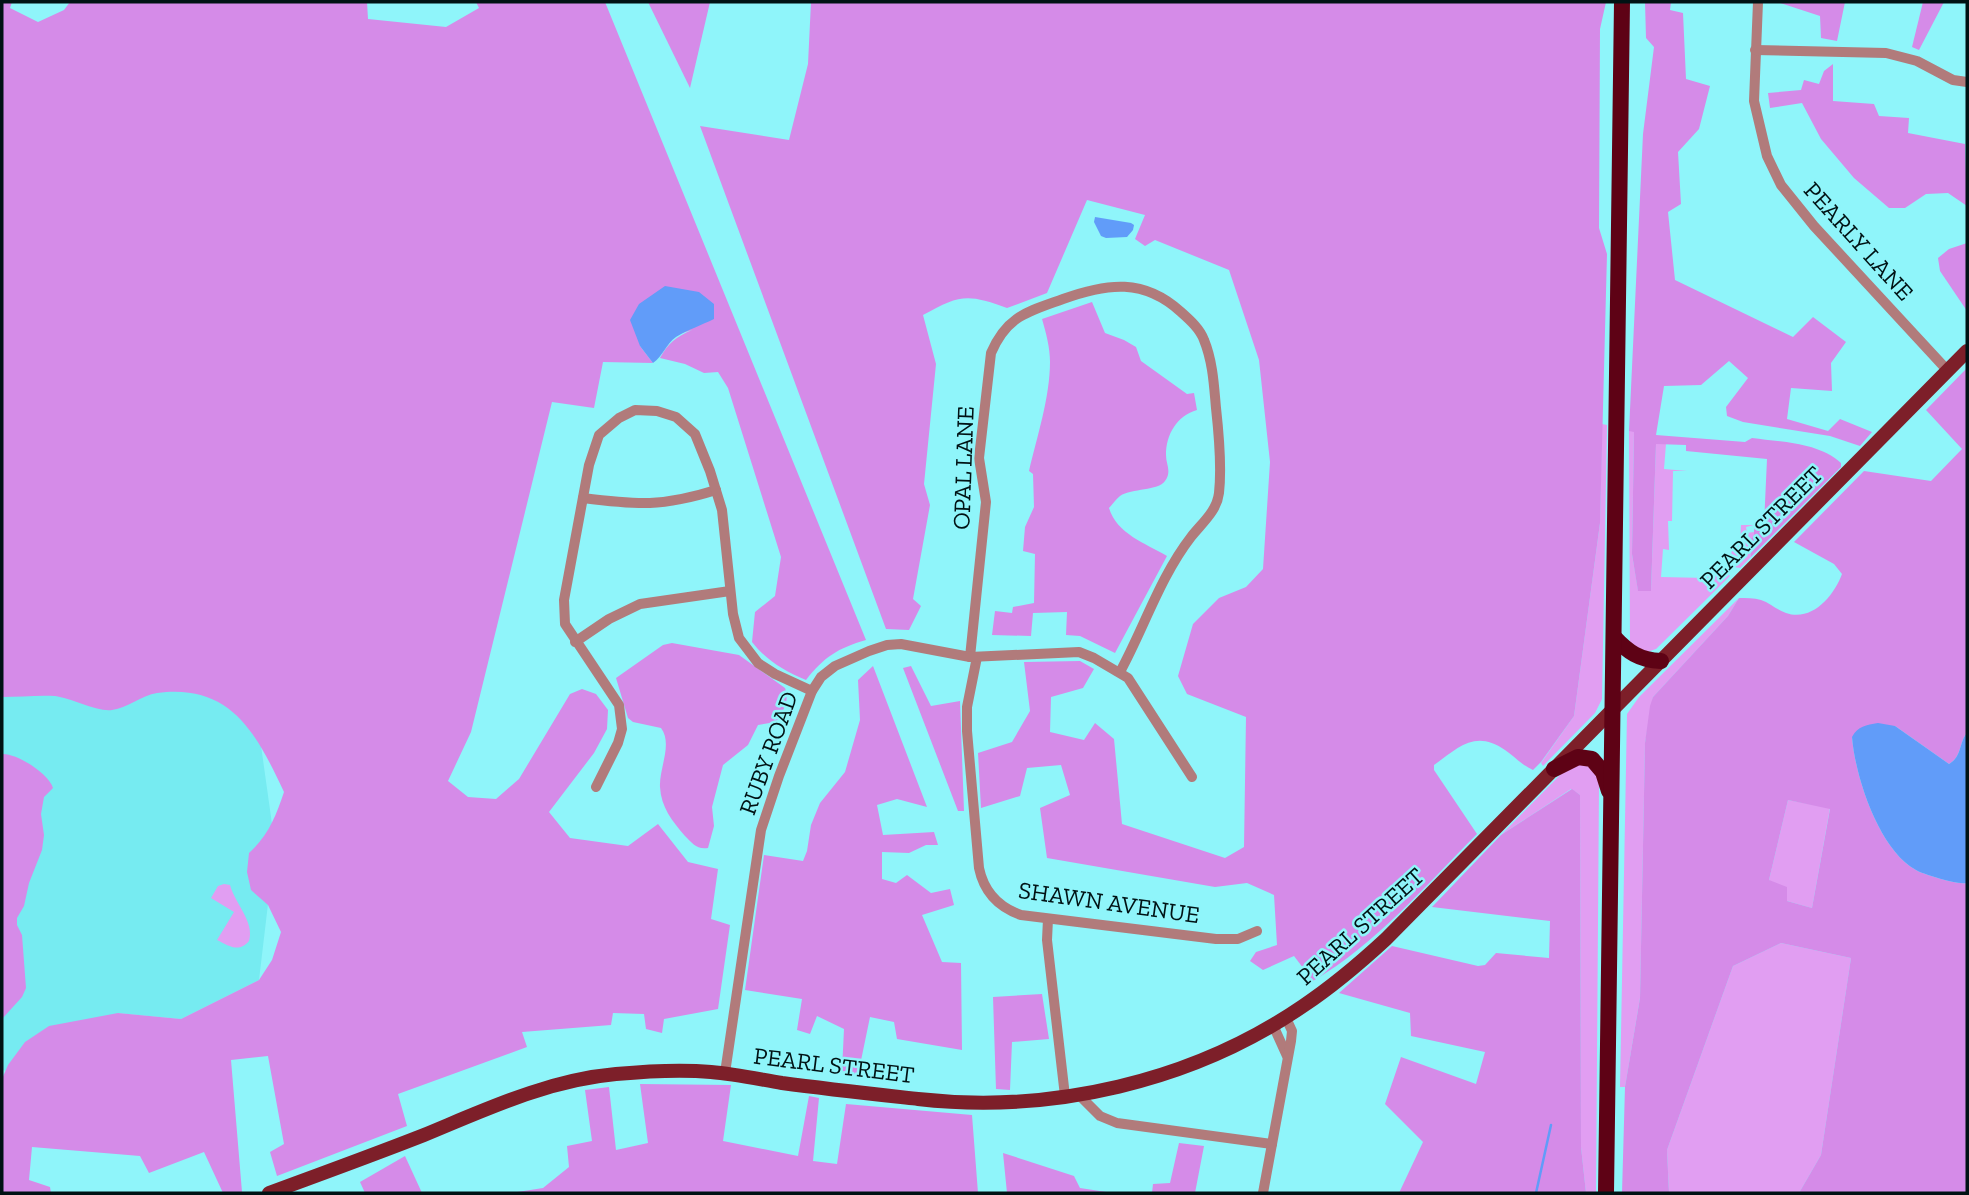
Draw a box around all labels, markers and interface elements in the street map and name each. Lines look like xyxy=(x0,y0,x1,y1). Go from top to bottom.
street label: PEARLY LANE xyxy=(1798,176,1920,306)
street label: OPAL LANE xyxy=(946,406,980,530)
street label: PEARL STREET xyxy=(1694,460,1828,594)
street label: RUBY ROAD xyxy=(732,687,804,819)
street label: PEARL STREET xyxy=(1290,861,1430,991)
street label: SHAWN AVENUE xyxy=(1017,875,1201,929)
street label: PEARL STREET xyxy=(752,1041,916,1089)

